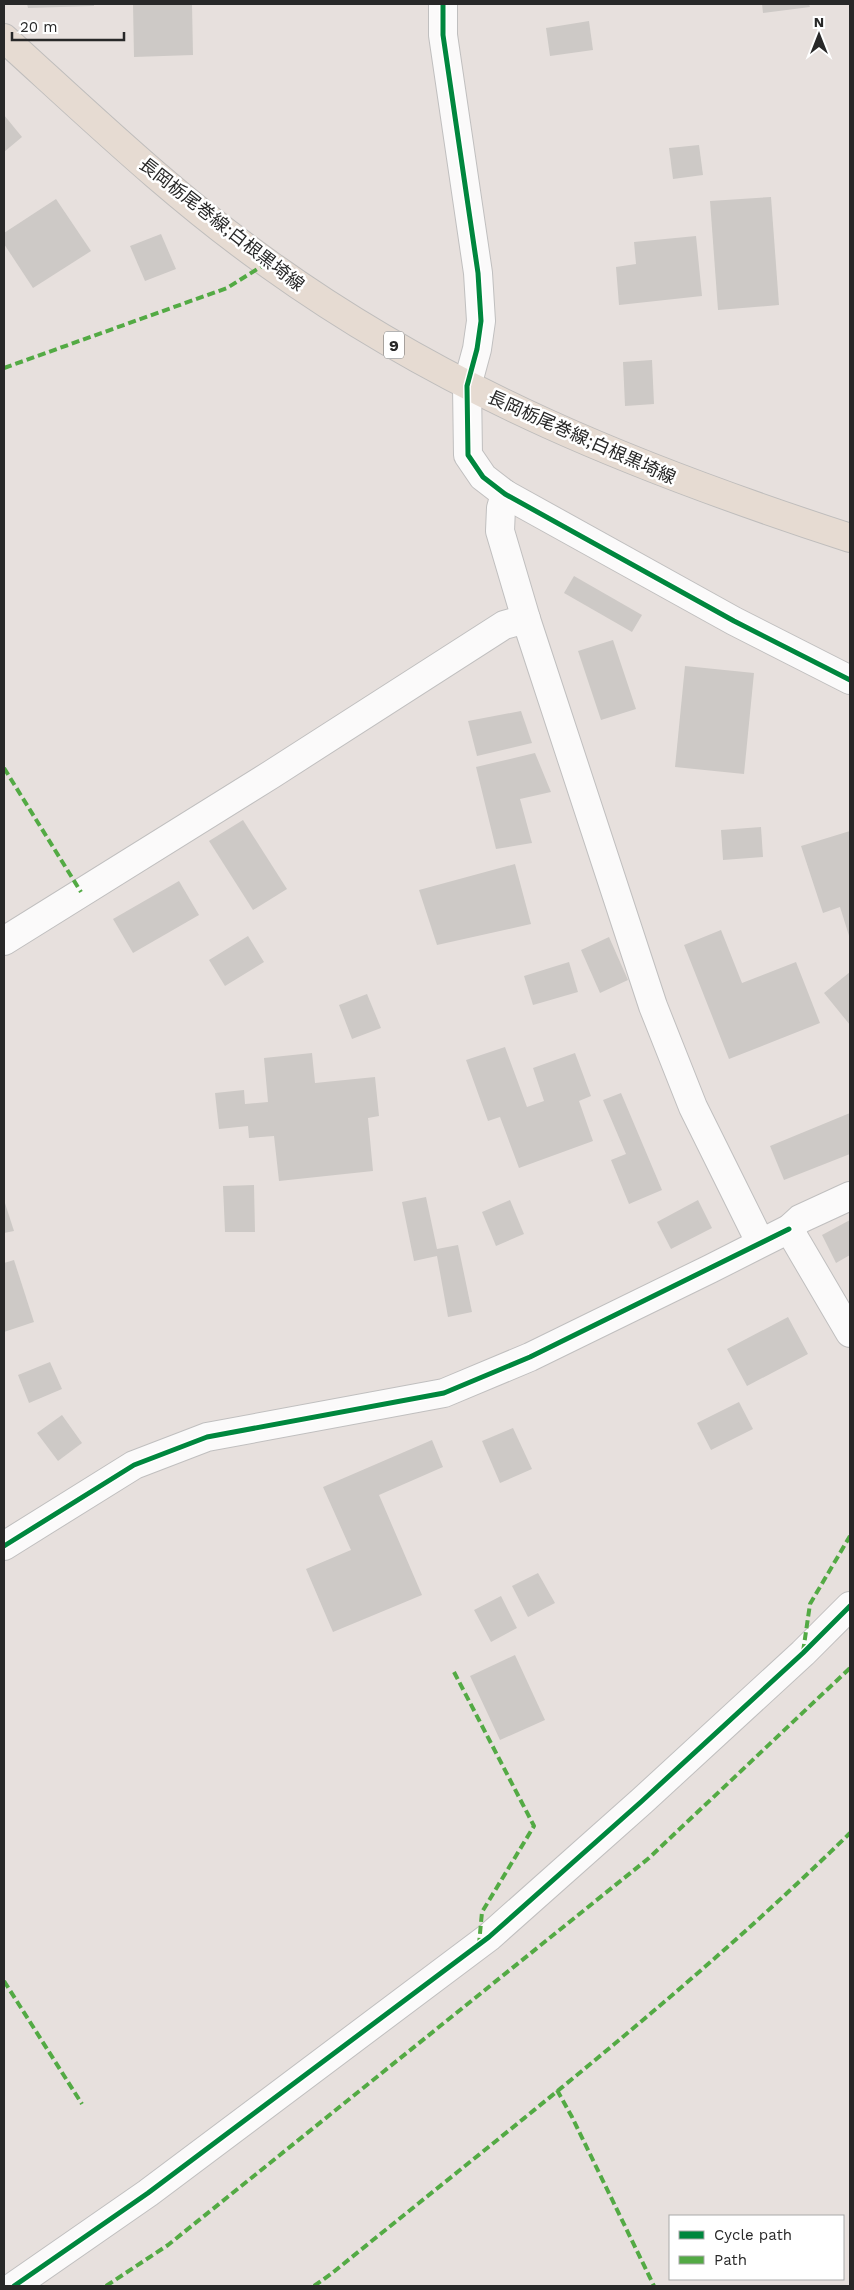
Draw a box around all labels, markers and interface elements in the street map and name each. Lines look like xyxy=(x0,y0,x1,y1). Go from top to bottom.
scale bar xyxy=(12,10,125,42)
north arrow xyxy=(794,10,844,60)
text: N xyxy=(814,14,824,30)
text: 20 m xyxy=(20,18,58,36)
street label: 長岡栃尾巻線;白根黒埼線 xyxy=(135,153,309,295)
road number: 9 xyxy=(384,332,404,358)
street label: 長岡栃尾巻線;白根黒埼線 xyxy=(485,386,679,488)
legend xyxy=(669,2215,844,2280)
text: Cycle path xyxy=(714,2226,792,2244)
text: Path xyxy=(714,2251,747,2269)

